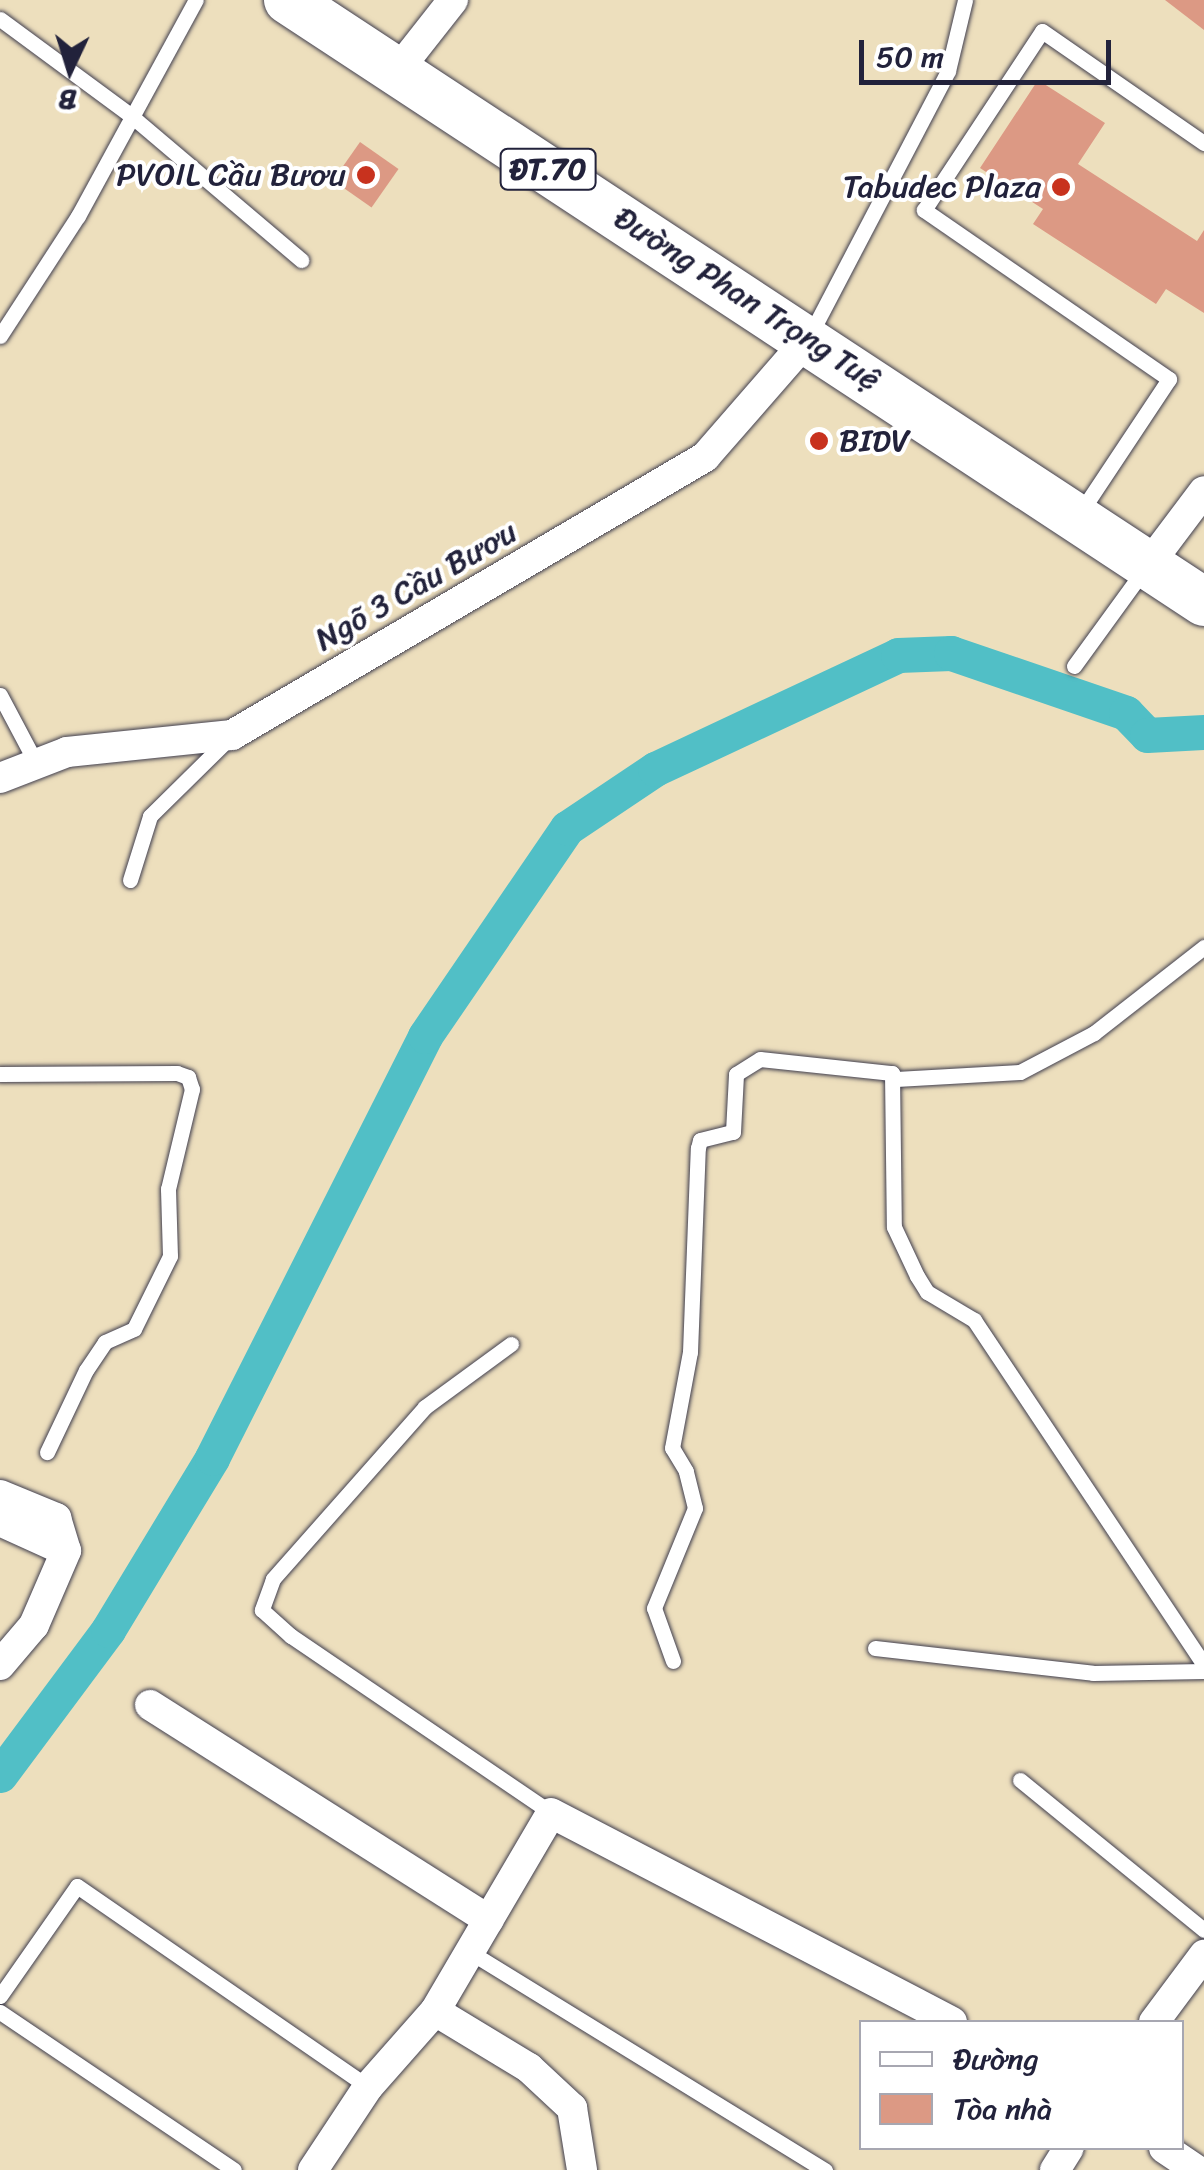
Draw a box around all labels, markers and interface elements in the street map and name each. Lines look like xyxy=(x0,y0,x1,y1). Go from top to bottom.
north arrow xyxy=(20,20,120,120)
scale bar xyxy=(864,20,1116,82)
text: 50 m xyxy=(876,30,944,84)
text: B xyxy=(57,75,78,125)
road number: ĐT.70 xyxy=(498,144,598,194)
place label: PVOIL Cầu Bươu xyxy=(116,156,346,194)
marker: PVOIL Cầu Bươu xyxy=(355,164,377,186)
place label: Tabudec Plaza xyxy=(843,168,1041,206)
marker: Tabudec Plaza xyxy=(1050,176,1072,198)
street label: Đường Phan Trọng Tuệ xyxy=(606,198,888,400)
place label: BIDV xyxy=(839,422,910,460)
marker: BIDV xyxy=(808,430,830,452)
street label: Ngõ 3 Cầu Bươu xyxy=(308,513,524,659)
legend xyxy=(859,2020,1184,2150)
text: Đường xyxy=(953,2032,1039,2086)
text: Tòa nhà xyxy=(953,2082,1052,2136)

